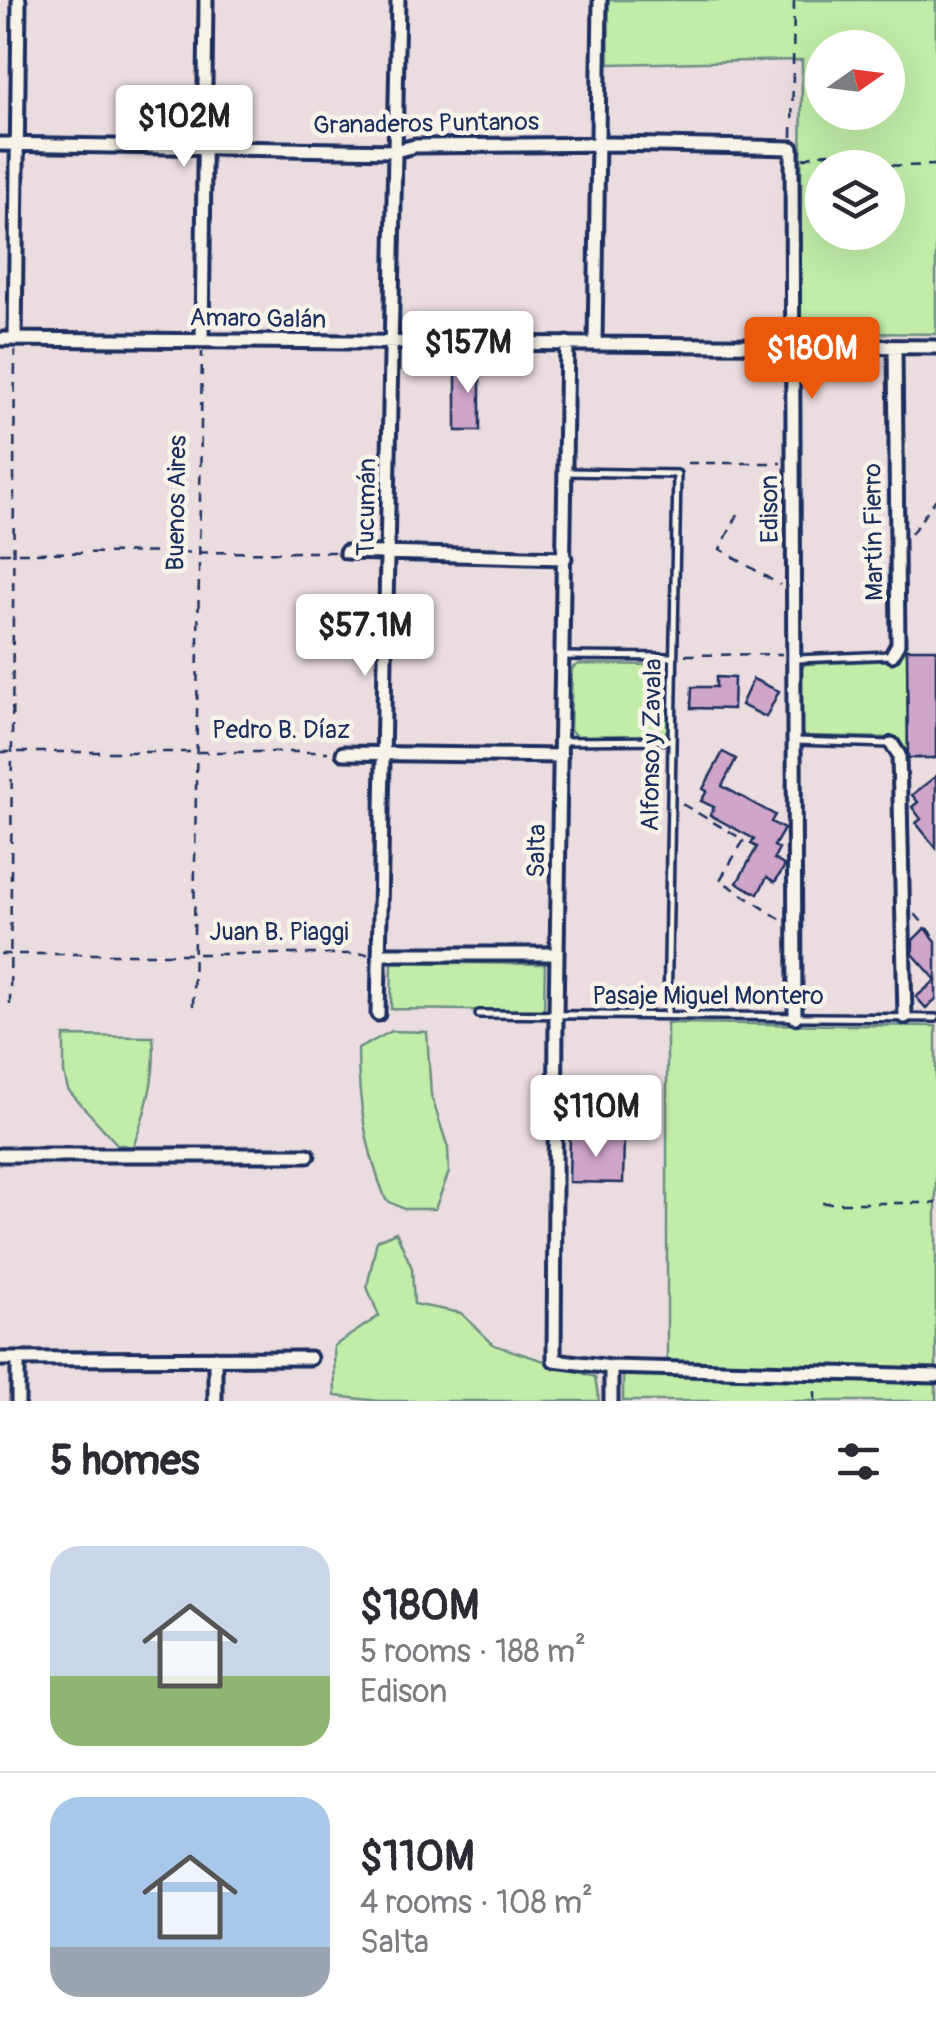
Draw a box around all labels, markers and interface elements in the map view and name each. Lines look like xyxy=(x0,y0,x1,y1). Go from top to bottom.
north arrow xyxy=(805,30,905,130)
map controls xyxy=(805,30,905,250)
pin: $102M xyxy=(114,85,254,170)
text: $102M xyxy=(138,97,230,137)
street label: Granaderos Puntanos xyxy=(313,107,539,141)
button: layers xyxy=(805,150,905,250)
street label: Amaro Galán xyxy=(189,302,327,336)
pin: $157M xyxy=(398,311,538,396)
pin: $180M xyxy=(742,317,882,402)
text: $157M xyxy=(424,323,512,363)
text: $180M xyxy=(767,329,857,369)
street label: Buenos Aires xyxy=(160,435,194,571)
street label: Tucumán xyxy=(351,458,383,556)
street label: Martín Fierro xyxy=(857,463,891,601)
street label: Edison xyxy=(754,475,786,543)
pin: $57.1M xyxy=(284,594,446,679)
text: $57.1M xyxy=(318,606,412,646)
street label: Alfonso y Zavala xyxy=(635,658,669,832)
street label: Pedro B. Díaz xyxy=(212,715,350,746)
street label: Salta xyxy=(521,824,553,878)
street label: Juan B. Piaggi xyxy=(209,917,349,948)
street label: Pasaje Miguel Montero xyxy=(592,981,824,1012)
pin: $110M xyxy=(526,1075,666,1160)
text: $110M xyxy=(552,1087,640,1127)
icon: filters xyxy=(831,1434,886,1489)
text: 5 homes xyxy=(50,1435,200,1487)
text: $180M xyxy=(360,1580,479,1632)
icon: home xyxy=(130,1586,250,1706)
text: 5 rooms · 188 m² xyxy=(360,1632,586,1672)
text: Edison xyxy=(360,1672,447,1712)
text: $110M xyxy=(360,1831,475,1883)
icon: home xyxy=(130,1837,250,1957)
text: 4 rooms · 108 m² xyxy=(360,1883,593,1923)
text: Salta xyxy=(360,1923,429,1963)

